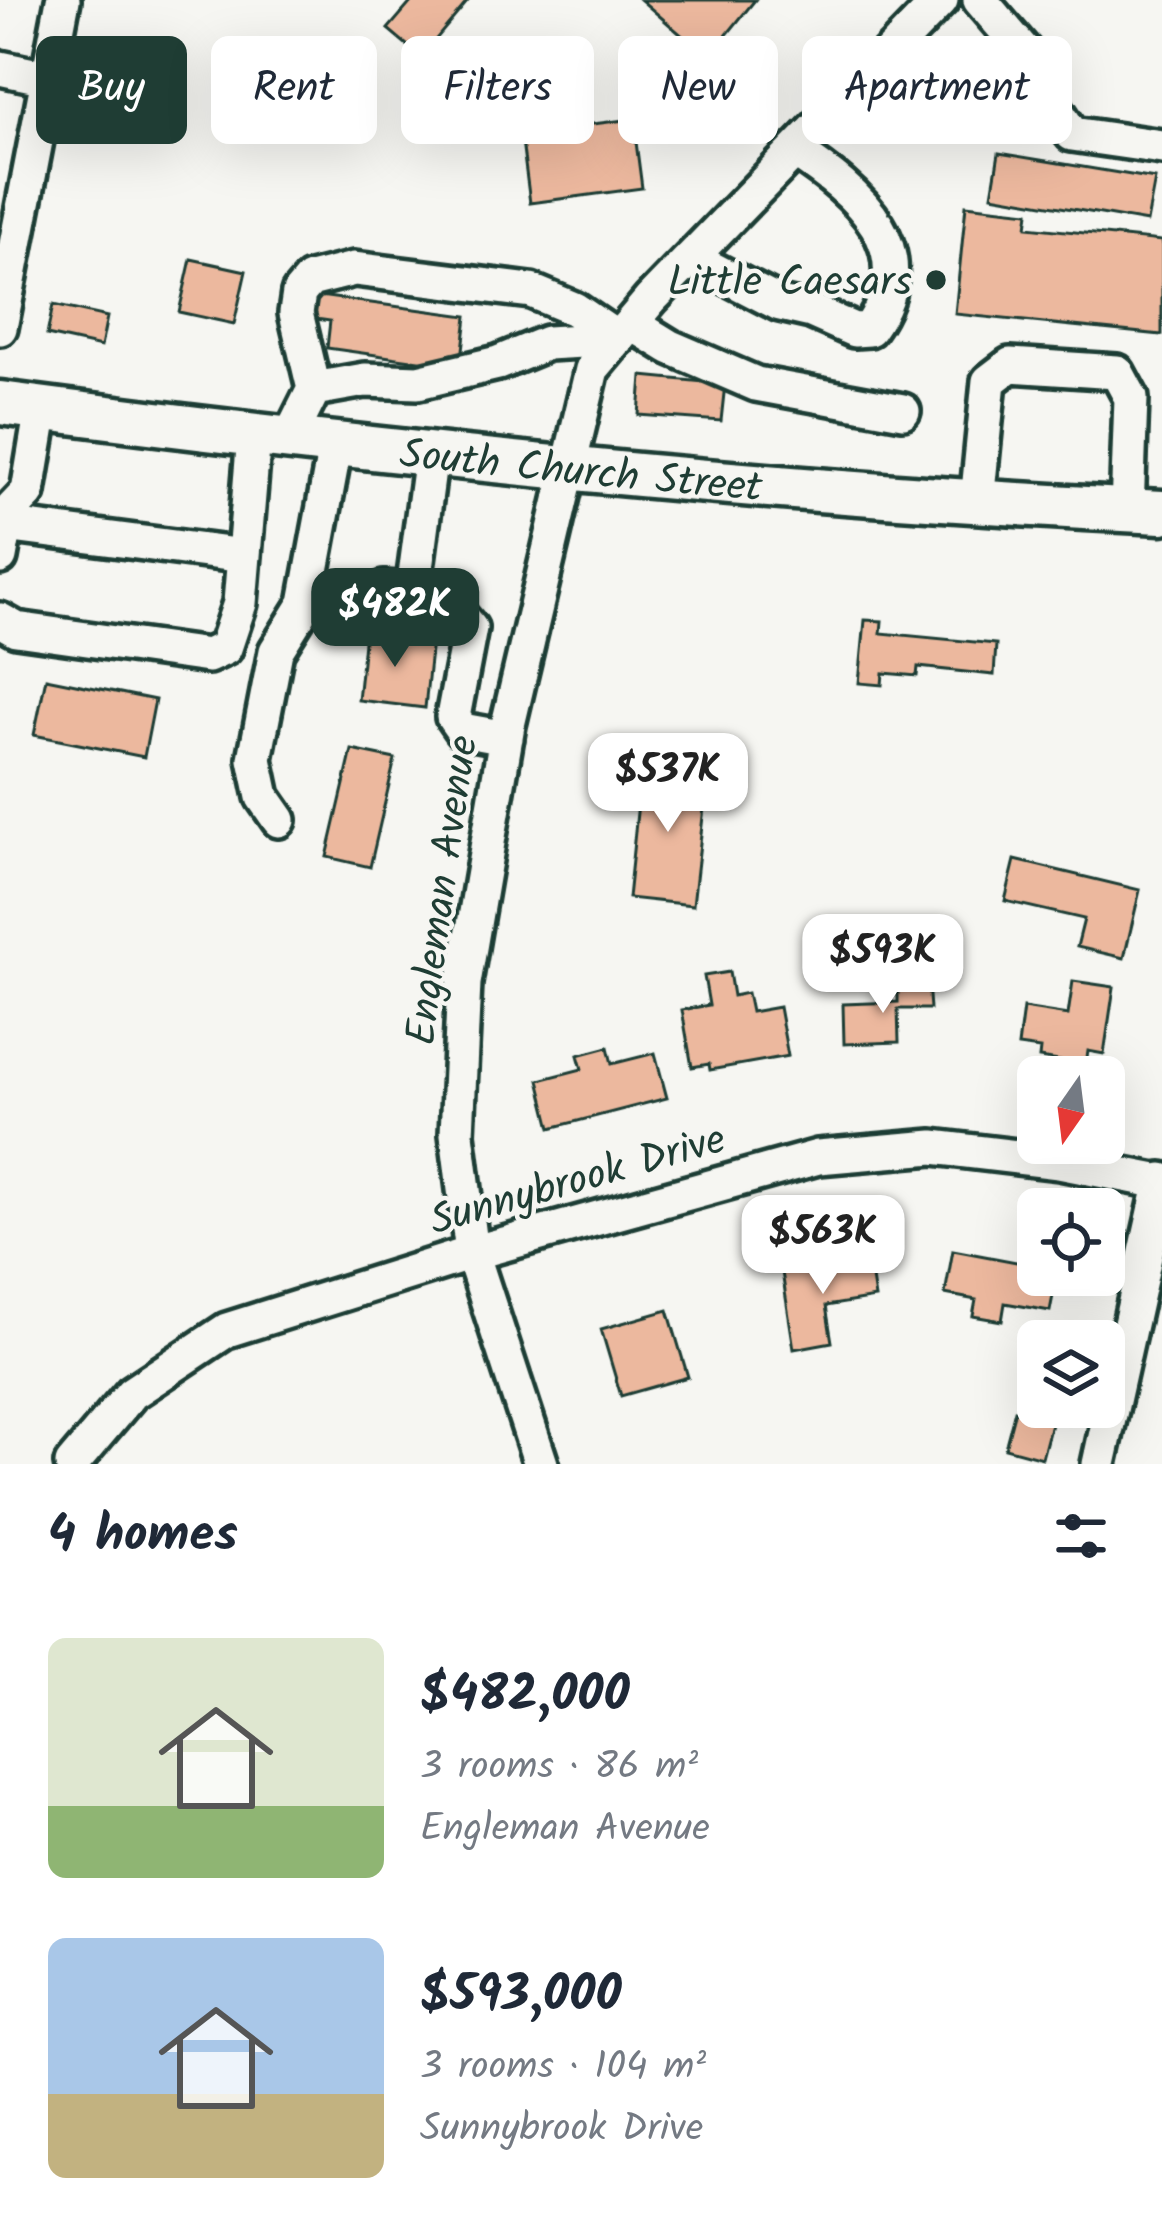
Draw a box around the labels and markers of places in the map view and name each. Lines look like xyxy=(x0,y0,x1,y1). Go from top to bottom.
place label: Little Caesars xyxy=(667,250,912,317)
marker: Little Caesars xyxy=(923,267,949,293)
pin: $482K xyxy=(311,568,479,670)
pin: $537K xyxy=(584,733,752,835)
pin: $593K xyxy=(799,914,967,1016)
pin: $563K xyxy=(739,1195,907,1297)

